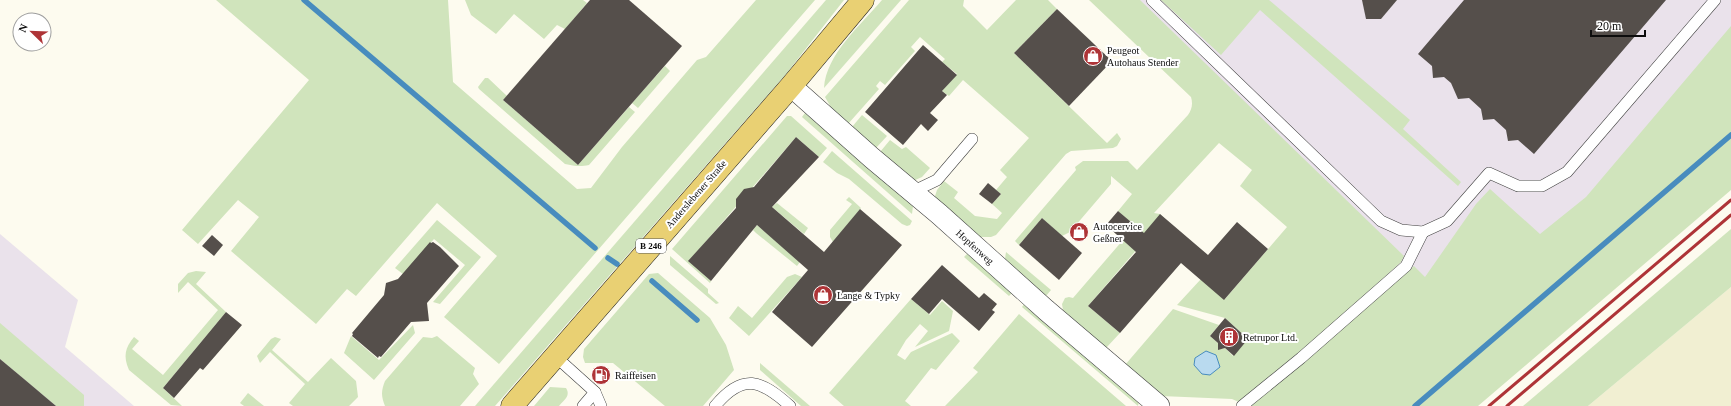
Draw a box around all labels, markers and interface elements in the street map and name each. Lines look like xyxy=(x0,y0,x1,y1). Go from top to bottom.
north arrow xyxy=(12,12,52,52)
scale bar xyxy=(1591,12,1645,38)
text: 20 m xyxy=(1597,19,1622,33)
text: N xyxy=(16,22,30,34)
shop icon: Peugeot Autohaus Stender xyxy=(1082,45,1104,67)
place label: Peugeot Autohaus Stender xyxy=(1107,45,1179,68)
street label: Anderslebener Straße xyxy=(664,157,729,230)
shop icon: Autocervice Geßner xyxy=(1068,221,1090,243)
place label: Autocervice Geßner xyxy=(1093,221,1142,244)
street label: Hopfenweg xyxy=(954,227,996,267)
road number: B 246 xyxy=(636,239,666,253)
shop icon: Lange & Typky xyxy=(812,284,834,306)
place label: Lange & Typky xyxy=(837,290,900,301)
building icon: Retrupor Ltd. xyxy=(1218,326,1240,348)
place label: Retrupor Ltd. xyxy=(1243,332,1297,343)
fuel station icon: Raiffeisen xyxy=(590,364,612,386)
place label: Raiffeisen xyxy=(615,370,656,381)

